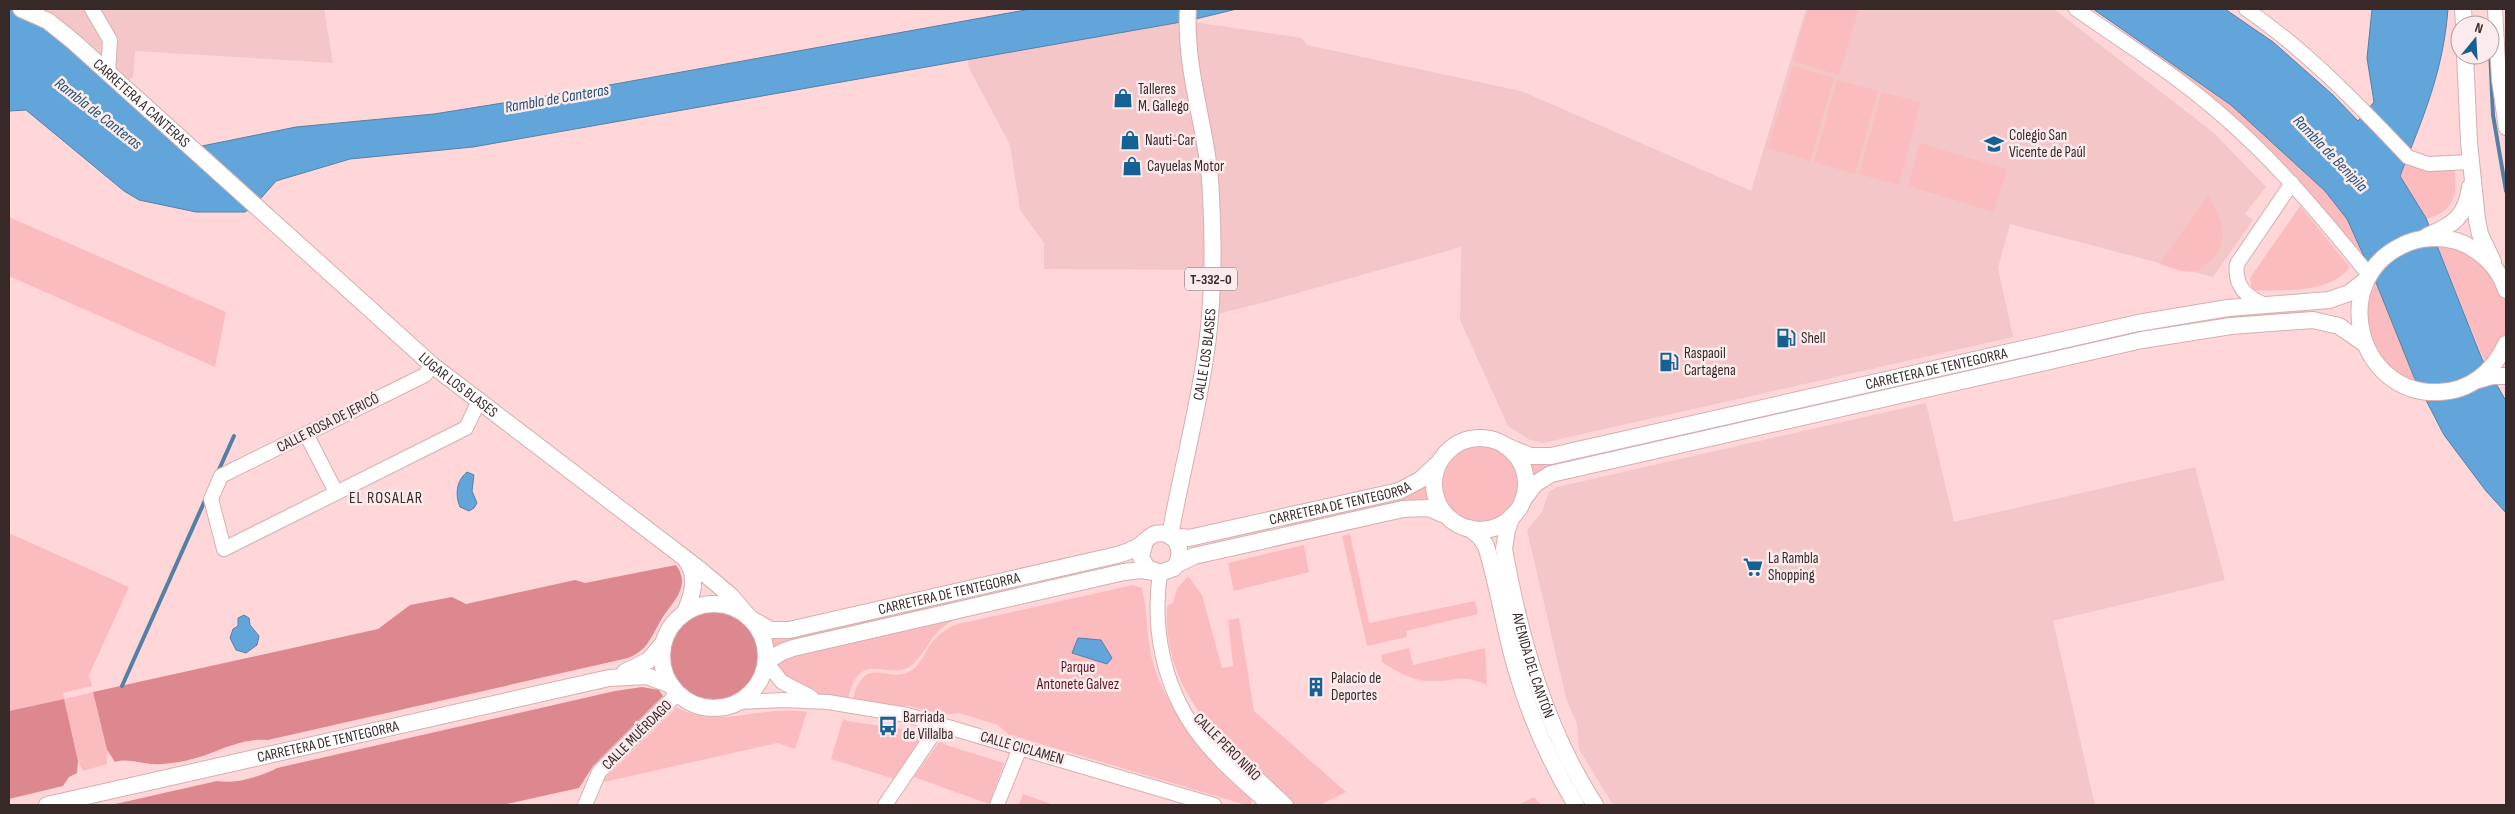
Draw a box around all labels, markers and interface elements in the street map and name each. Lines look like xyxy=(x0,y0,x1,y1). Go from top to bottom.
north arrow xyxy=(2450,15,2500,65)
text: N xyxy=(2473,19,2485,37)
street label: CARRETERA A CANTERAS xyxy=(89,54,194,152)
water label: Rambla de Canteras xyxy=(51,74,146,154)
water label: Rambla de Canteras xyxy=(504,80,611,117)
place label: Talleres M. Gallego xyxy=(1138,80,1189,116)
shop icon: Talleres M. Gallego xyxy=(1112,87,1134,109)
water label: Rambla de Benipila xyxy=(2289,112,2372,197)
place label: Colegio San Vicente de Paúl xyxy=(2009,126,2086,162)
shop icon: Nauti-Car xyxy=(1119,129,1141,151)
place label: Nauti-Car xyxy=(1145,131,1195,150)
school or university icon: Colegio San Vicente de Paúl xyxy=(1983,133,2005,155)
shop icon: Cayuelas Motor xyxy=(1121,155,1143,177)
place label: Cayuelas Motor xyxy=(1147,157,1225,176)
road number: T-332-0 xyxy=(1185,268,1237,290)
street label: CALLE LOS BLASES xyxy=(1188,308,1220,402)
fuel station icon: Shell xyxy=(1775,327,1797,349)
place label: Shell xyxy=(1801,329,1825,348)
street label: CARRETERA DE TENTEGORRA xyxy=(1864,343,2009,394)
place label: Raspaoil Cartagena xyxy=(1684,344,1736,380)
street label: LUGAR LOS BLASES xyxy=(415,348,502,421)
fuel station icon: Raspaoil Cartagena xyxy=(1658,351,1680,373)
street label: CALLE ROSA DE JERICÓ xyxy=(274,389,382,457)
street label: CARRETERA DE TENTEGORRA xyxy=(1267,477,1415,529)
district label: EL ROSALAR xyxy=(349,489,423,508)
place label: La Rambla Shopping xyxy=(1768,549,1819,585)
supermarket icon: La Rambla Shopping xyxy=(1742,556,1764,578)
street label: CARRETERA DE TENTEGORRA xyxy=(876,568,1022,619)
street label: AVENIDA DEL CANTÓN xyxy=(1508,610,1559,721)
park label: Parque Antonete Galvez xyxy=(1036,658,1120,694)
place label: Palacio de Deportes xyxy=(1331,669,1381,705)
building icon: Palacio de Deportes xyxy=(1305,676,1327,698)
street label: CALLE MUÉRDAGO xyxy=(598,696,676,774)
place label: Barriada de Villalba xyxy=(903,708,954,744)
street label: CALLE PERO NIÑO xyxy=(1189,709,1265,785)
bus stop icon: Barriada de Villalba xyxy=(877,715,899,737)
street label: CARRETERA DE TENTEGORRA xyxy=(255,716,401,767)
street label: CALLE CICLAMEN xyxy=(978,727,1066,769)

